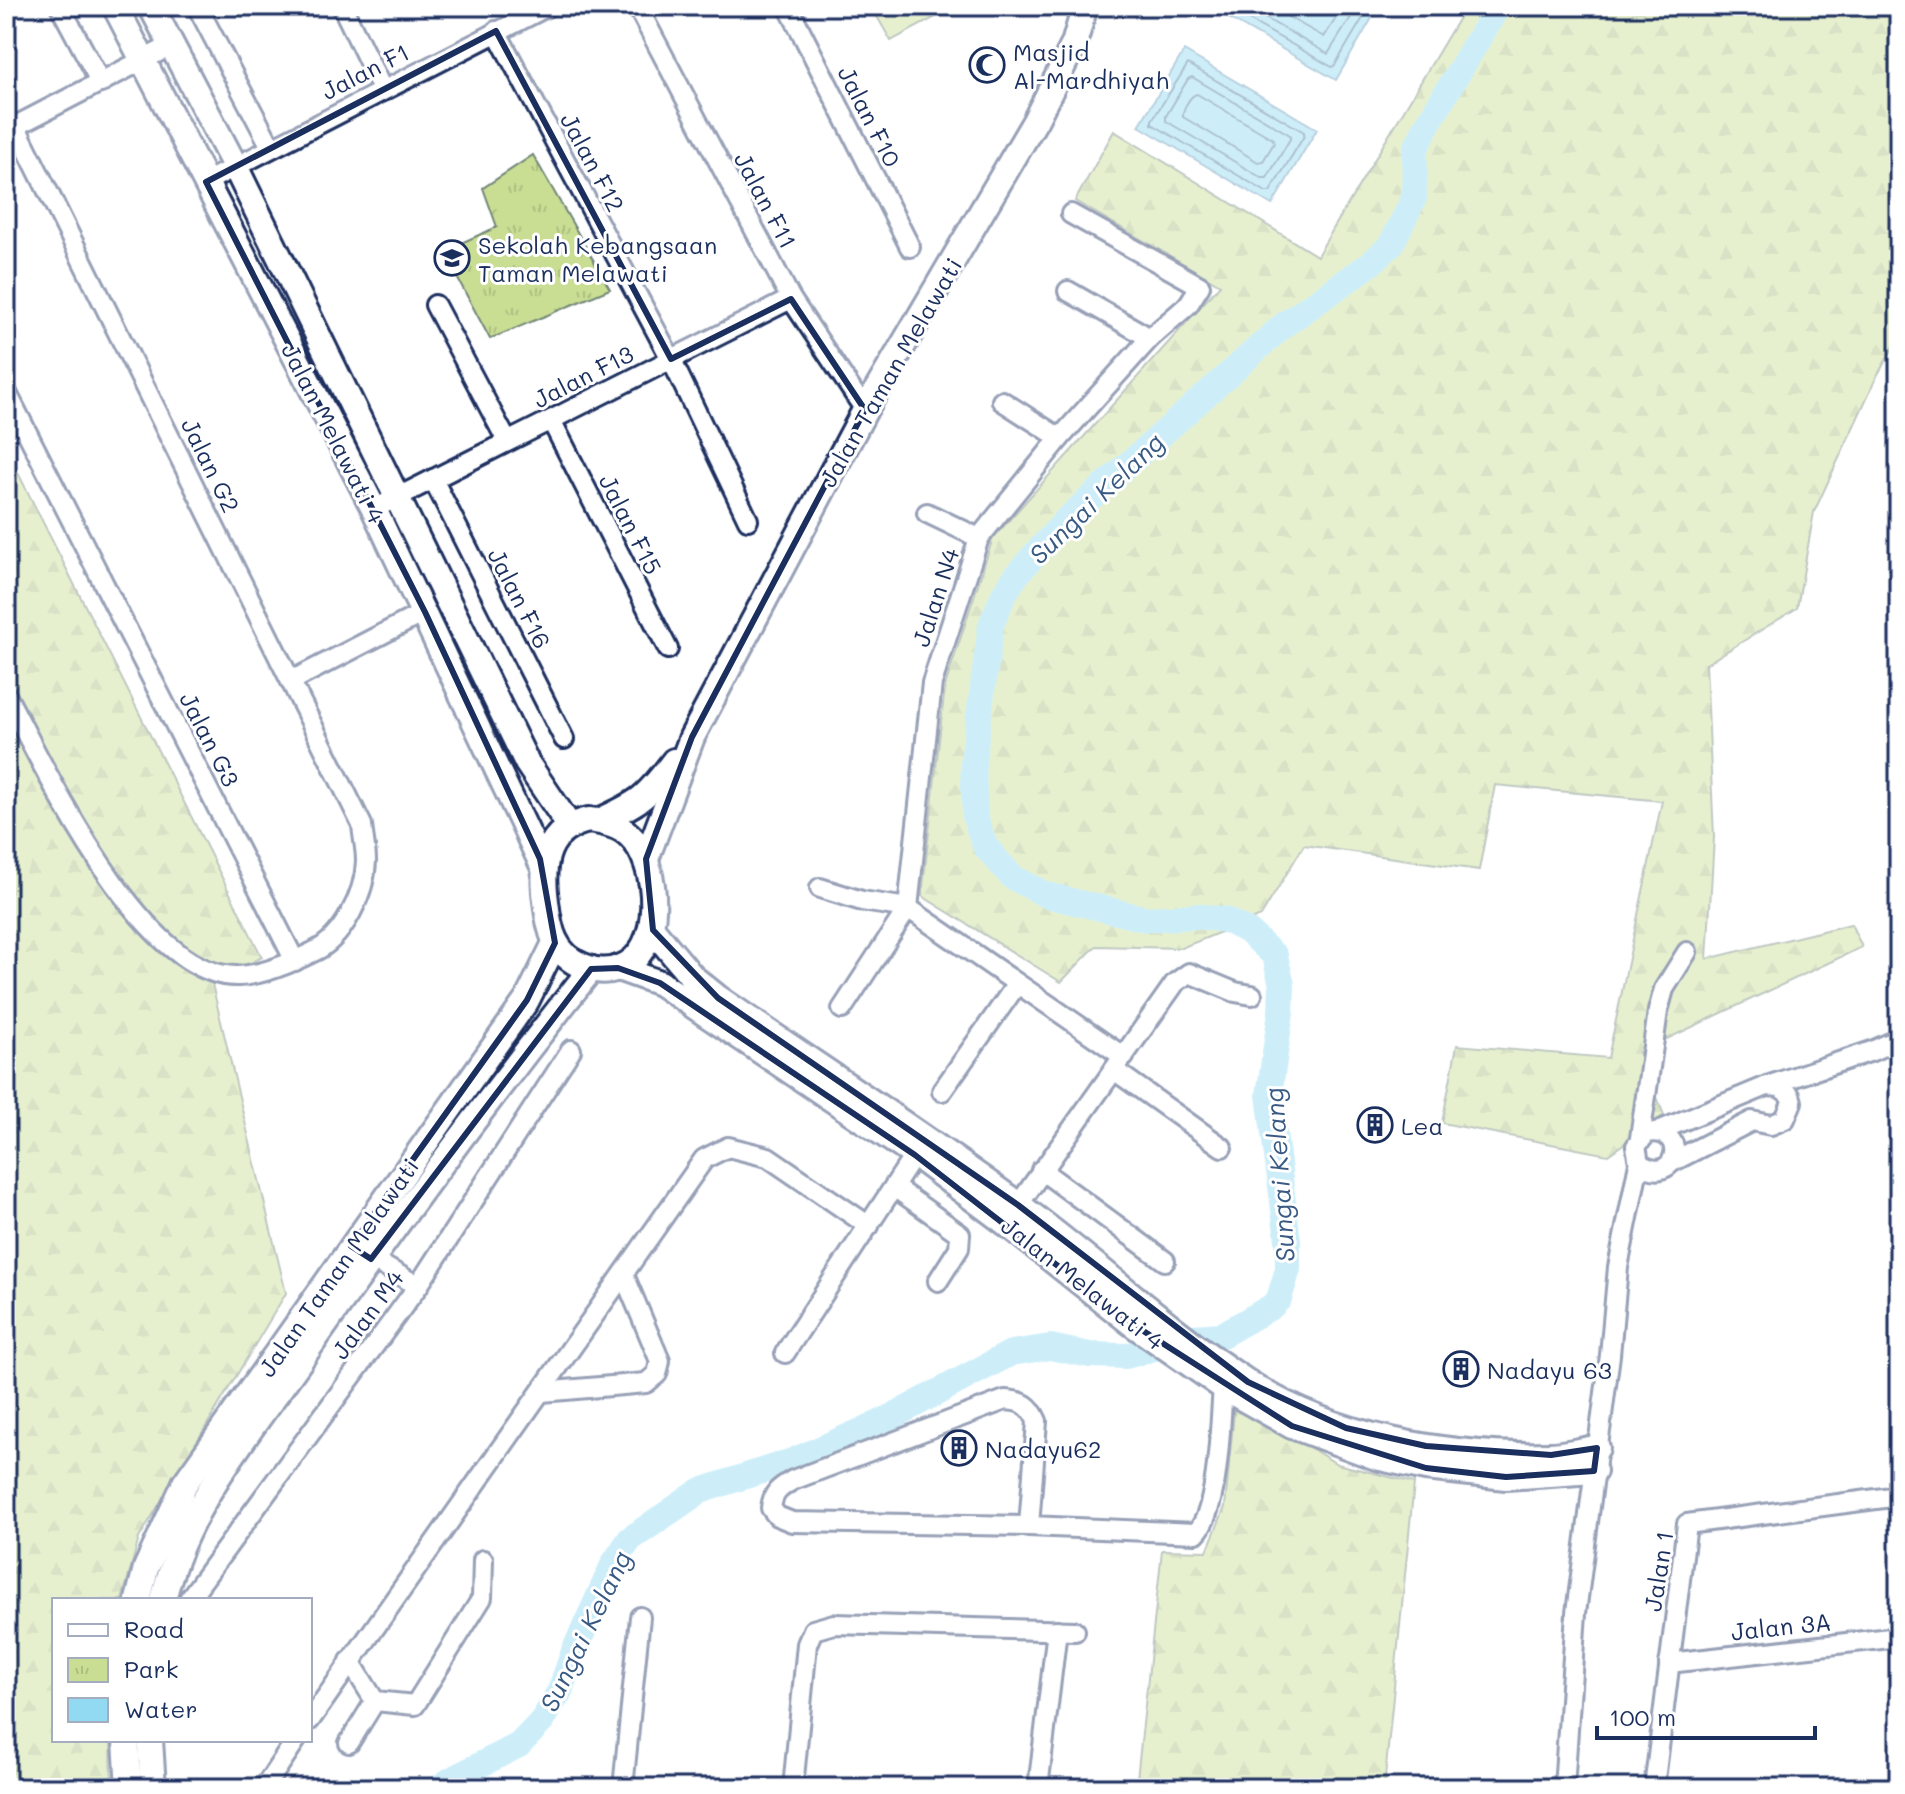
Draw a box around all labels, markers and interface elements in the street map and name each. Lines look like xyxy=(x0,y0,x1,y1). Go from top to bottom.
street label: Jalan F1 xyxy=(316,36,414,106)
place label: Masjid Al-Mardhiyah xyxy=(1013,36,1169,95)
mosque icon: Masjid Al-Mardhiyah xyxy=(968,46,1006,84)
street label: Jalan F10 xyxy=(831,60,909,172)
street label: Jalan F12 xyxy=(554,107,632,217)
street label: Jalan F11 xyxy=(728,146,804,254)
place label: Sekolah Kebangsaan Taman Melawati xyxy=(478,229,717,288)
school or university icon: Sekolah Kebangsaan Taman Melawati xyxy=(433,239,471,277)
street label: Jalan Taman Melawati xyxy=(812,252,968,492)
street label: Jalan Melawati 4 xyxy=(275,338,393,528)
street label: Jalan F13 xyxy=(528,338,638,414)
street label: Jalan G2 xyxy=(175,413,247,517)
water label: Sungai Kelang xyxy=(1021,425,1171,571)
street label: Jalan F15 xyxy=(593,469,669,579)
street label: Jalan F16 xyxy=(482,543,558,653)
street label: Jalan N4 xyxy=(905,544,965,650)
street label: Jalan G3 xyxy=(173,687,247,791)
water label: Sungai Kelang xyxy=(1256,1087,1302,1263)
building icon: Lea xyxy=(1356,1106,1394,1144)
place label: Lea xyxy=(1401,1110,1443,1141)
street label: Jalan Taman Melawati xyxy=(251,1152,425,1382)
street label: Jalan Melawati 4 xyxy=(995,1210,1171,1356)
street label: Jalan M4 xyxy=(324,1263,410,1365)
building icon: Nadayu 63 xyxy=(1442,1350,1480,1388)
place label: Nadayu 63 xyxy=(1487,1354,1612,1385)
building icon: Nadayu62 xyxy=(940,1429,978,1467)
place label: Nadayu62 xyxy=(985,1433,1101,1464)
street label: Jalan 1 xyxy=(1636,1529,1680,1613)
water label: Sungai Kelang xyxy=(531,1545,639,1717)
legend xyxy=(52,1598,312,1742)
street label: Jalan 3A xyxy=(1729,1605,1833,1647)
text: Road xyxy=(124,1613,184,1644)
text: Park xyxy=(124,1653,178,1684)
scale bar xyxy=(1597,1690,1815,1740)
text: Water xyxy=(124,1693,198,1724)
text: 100 m xyxy=(1609,1701,1676,1732)

